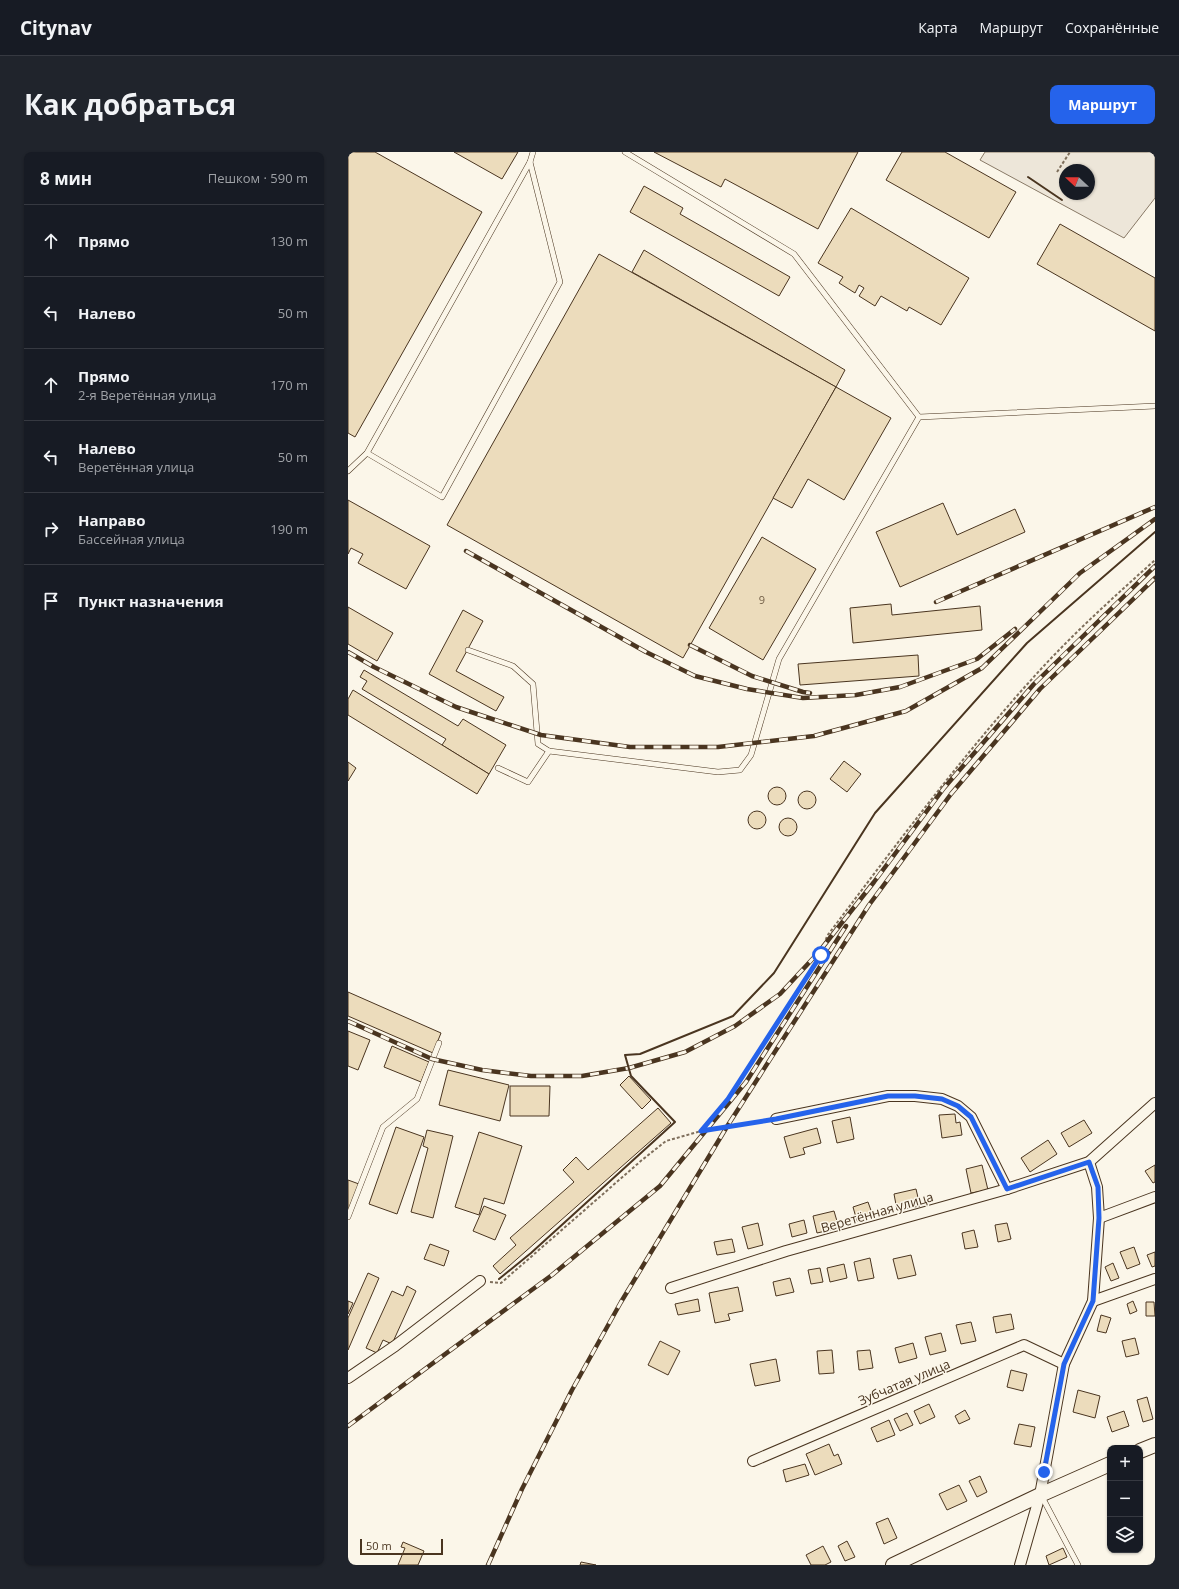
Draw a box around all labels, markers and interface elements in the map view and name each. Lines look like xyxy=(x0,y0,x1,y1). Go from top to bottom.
text: Citynav xyxy=(20,15,92,41)
text: Карта xyxy=(918,18,957,37)
text: Маршрут xyxy=(979,18,1043,37)
text: Сохранённые xyxy=(1065,18,1159,37)
text: Как добраться xyxy=(24,85,236,123)
button: Маршрут xyxy=(1050,85,1155,124)
north arrow xyxy=(1059,164,1095,200)
text: 8 мин xyxy=(40,167,92,190)
text: Пешком · 590 m xyxy=(208,169,308,187)
icon: ahead xyxy=(40,230,62,252)
text: Прямо xyxy=(78,231,130,251)
text: 130 m xyxy=(270,232,308,250)
icon: left xyxy=(40,302,62,324)
text: Налево xyxy=(78,303,136,323)
text: 50 m xyxy=(278,304,308,322)
text: Прямо xyxy=(78,366,130,386)
icon: ahead xyxy=(40,374,62,396)
text: 170 m xyxy=(270,376,308,394)
text: 2-я Веретённая улица xyxy=(78,386,216,404)
text: Налево xyxy=(78,438,136,458)
icon: left xyxy=(40,446,62,468)
text: 50 m xyxy=(278,448,308,466)
text: Веретённая улица xyxy=(78,458,194,476)
text: Направо xyxy=(78,510,146,530)
icon: right xyxy=(40,518,62,540)
text: 190 m xyxy=(270,520,308,538)
text: Бассейная улица xyxy=(78,530,185,548)
icon: arrive xyxy=(40,590,62,612)
text: Пункт назначения xyxy=(78,591,224,611)
house number: 9 xyxy=(759,592,765,607)
route start xyxy=(812,946,830,964)
street label: Веретённая улица xyxy=(819,1187,935,1237)
street label: Зубчатая улица xyxy=(855,1354,953,1410)
map controls xyxy=(1107,1445,1143,1553)
button: + xyxy=(1107,1445,1143,1481)
route end xyxy=(1035,1463,1053,1481)
button: − xyxy=(1107,1481,1143,1517)
button: layers xyxy=(1107,1517,1143,1553)
scale bar xyxy=(360,1537,443,1556)
text: 50 m xyxy=(366,1538,392,1553)

